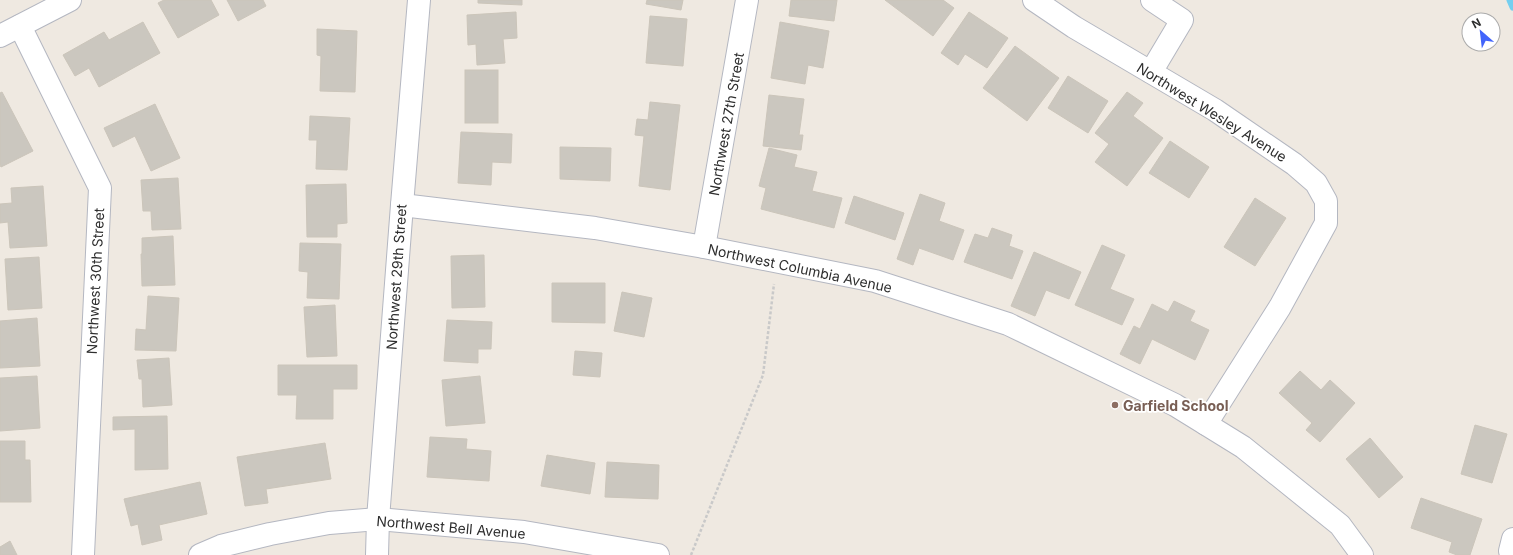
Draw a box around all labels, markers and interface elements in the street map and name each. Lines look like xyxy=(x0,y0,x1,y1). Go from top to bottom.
north arrow xyxy=(1461,12,1501,52)
text: N xyxy=(1469,15,1483,31)
street label: Northwest 27th Street xyxy=(705,51,747,197)
street label: Northwest Wesley Avenue xyxy=(1134,59,1290,165)
street label: Northwest 29th Street xyxy=(382,203,410,351)
street label: Northwest 30th Street xyxy=(83,207,107,355)
street label: Northwest Columbia Avenue xyxy=(706,240,894,296)
place label: Garfield School xyxy=(1123,397,1228,414)
marker: Garfield School xyxy=(1110,400,1120,410)
street label: Northwest Bell Avenue xyxy=(376,512,526,542)

